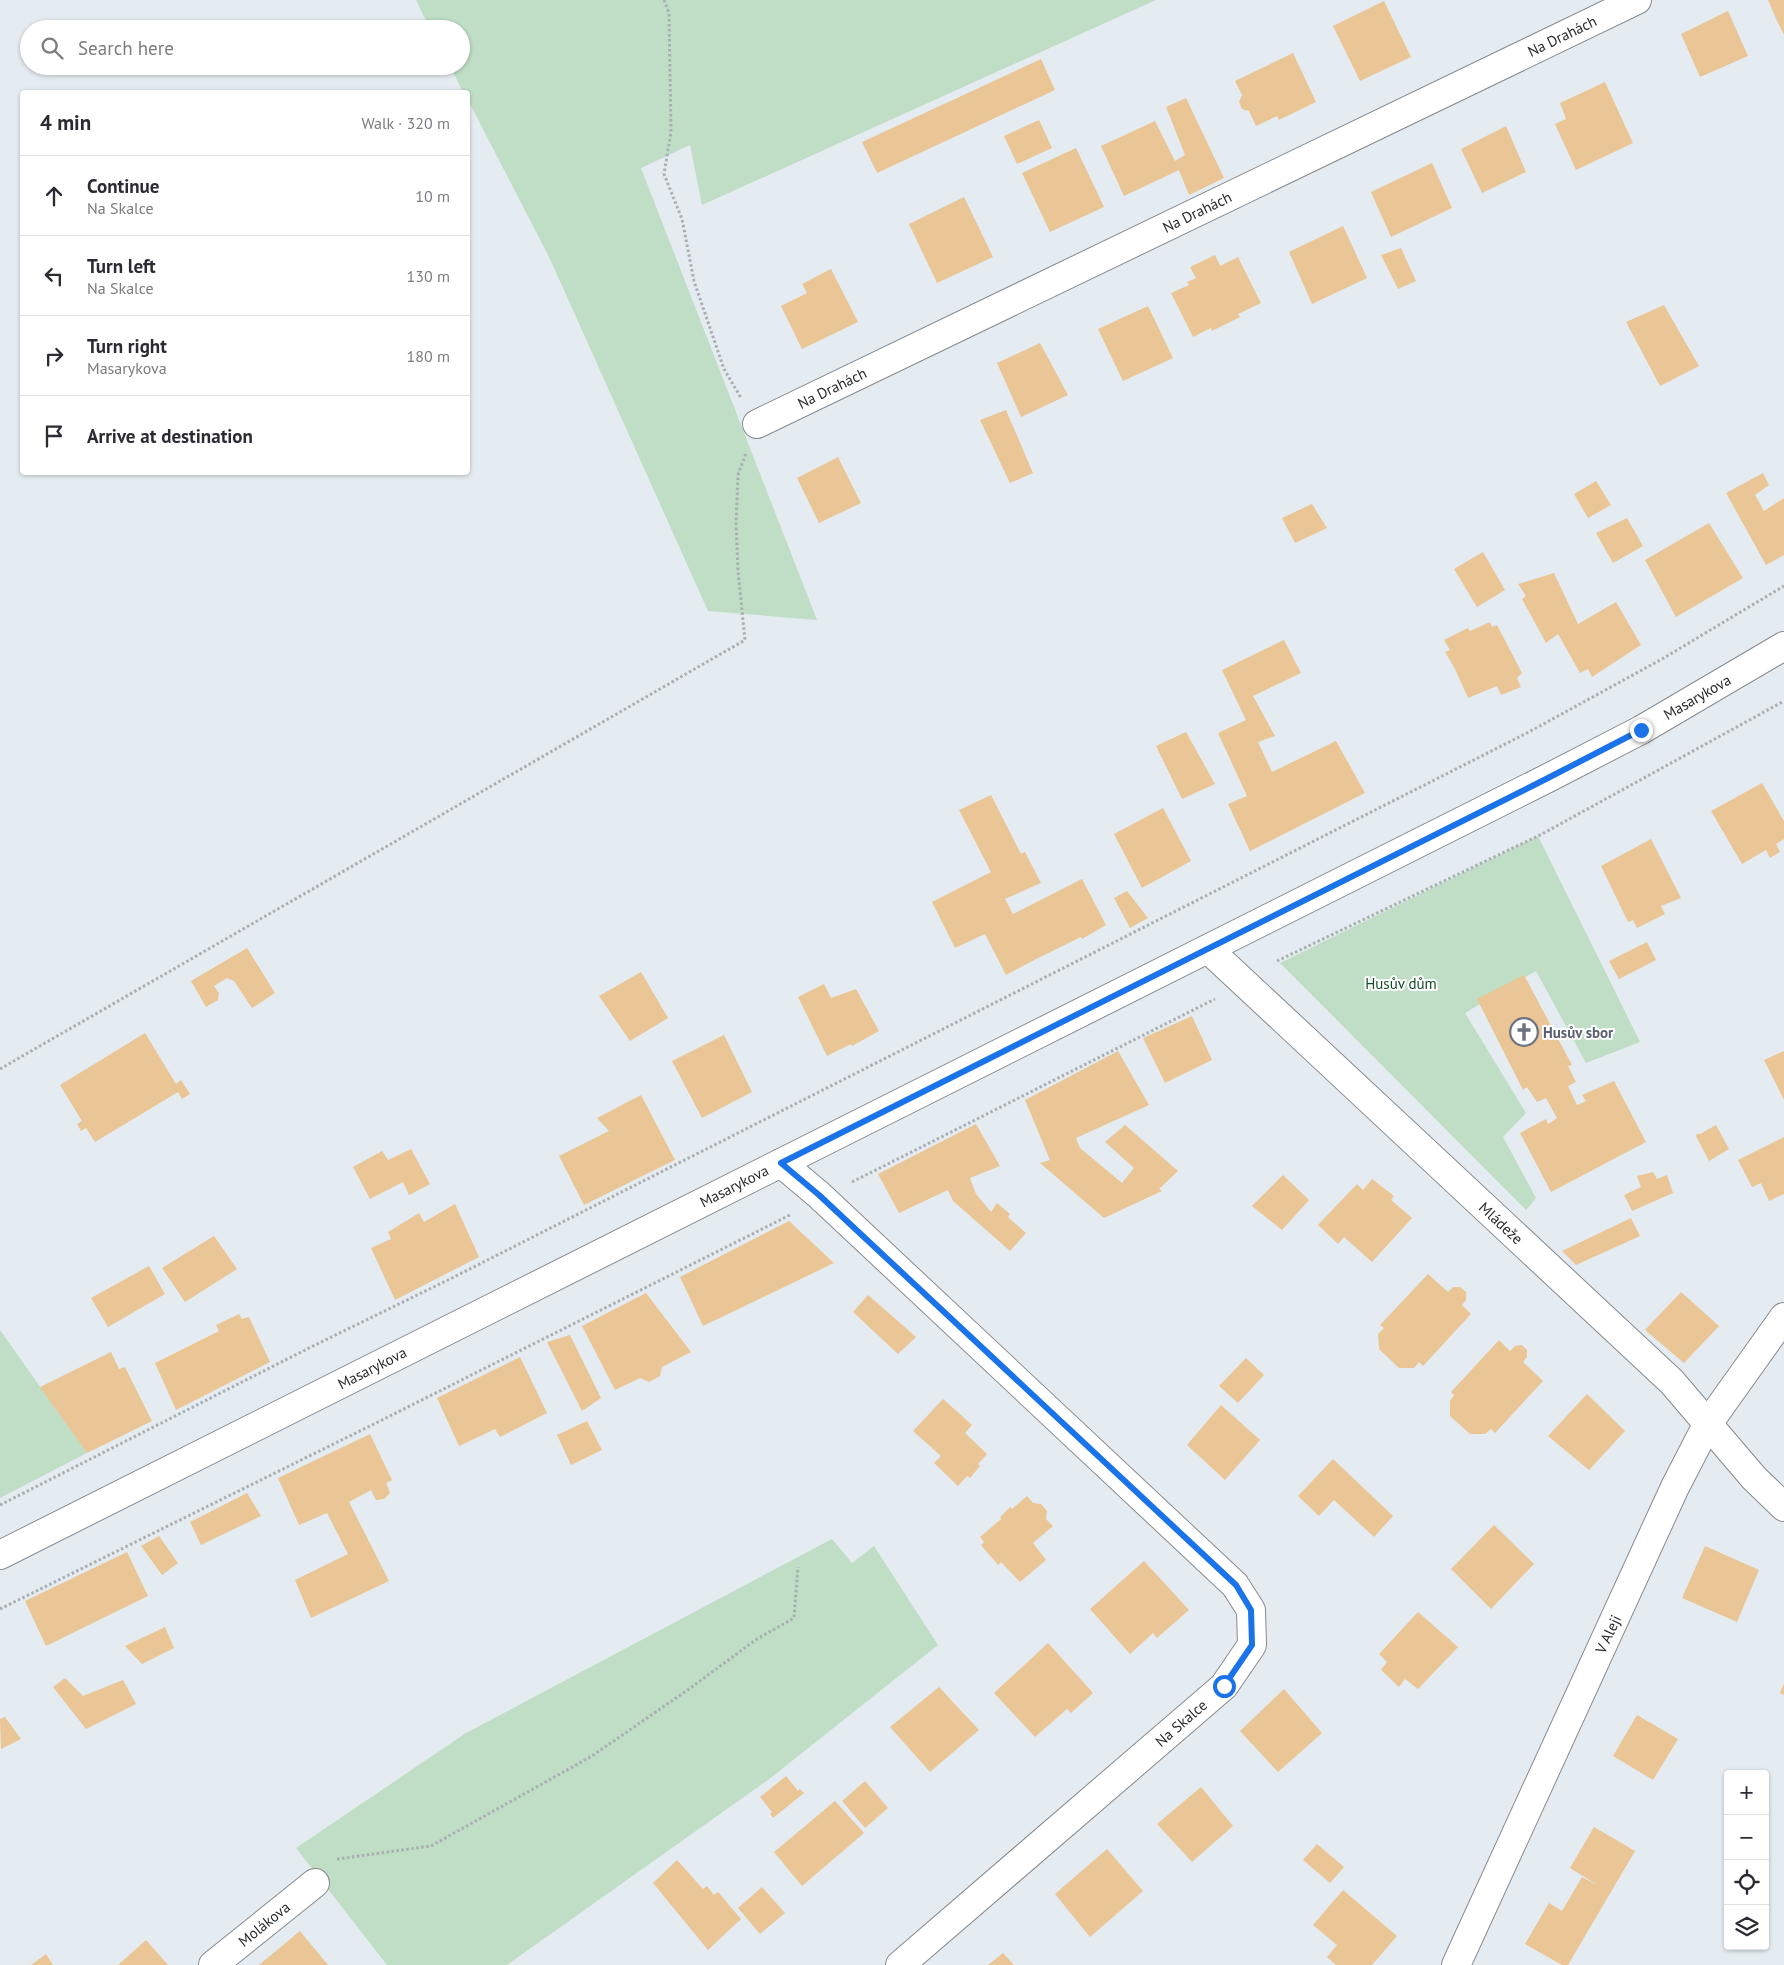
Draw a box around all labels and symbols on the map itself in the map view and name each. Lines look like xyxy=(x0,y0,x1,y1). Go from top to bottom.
street label: Na Drahách xyxy=(1524,11,1600,61)
street label: Na Drahách xyxy=(1159,187,1235,237)
street label: Na Drahách xyxy=(794,363,870,413)
street label: Masarykova xyxy=(1660,670,1734,724)
route end xyxy=(1630,719,1653,742)
park label: Husův dům xyxy=(1365,974,1437,993)
church icon: Husův sbor xyxy=(1509,1017,1539,1047)
place label: Husův sbor xyxy=(1543,1023,1614,1042)
street label: Masarykova xyxy=(696,1161,772,1211)
street label: Mládeže xyxy=(1475,1198,1527,1248)
street label: Masarykova xyxy=(334,1343,410,1393)
street label: V Aleji xyxy=(1590,1612,1625,1657)
route start xyxy=(1213,1675,1236,1698)
street label: Na Skalce xyxy=(1151,1695,1211,1751)
street label: Molákova xyxy=(234,1897,294,1951)

